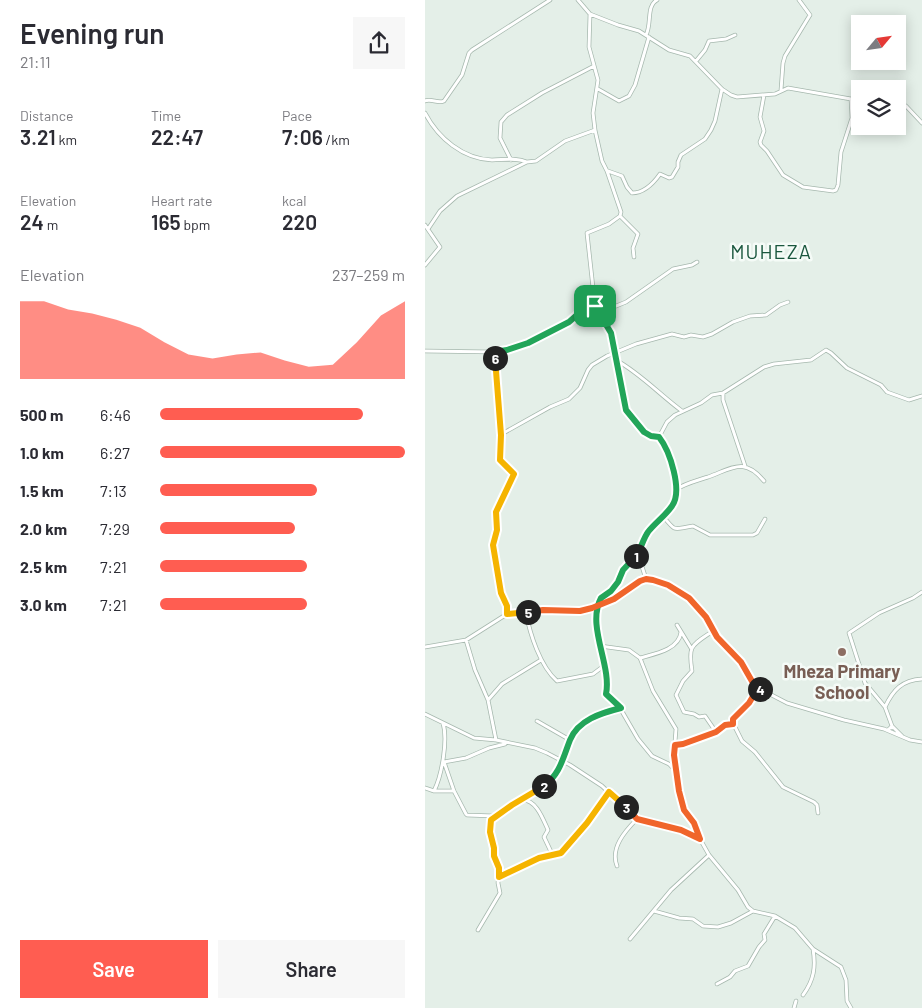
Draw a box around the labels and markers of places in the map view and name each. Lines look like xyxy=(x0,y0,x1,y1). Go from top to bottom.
pin xyxy=(574,285,616,327)
pin: 6 xyxy=(483,346,507,370)
pin: 1 xyxy=(623,544,649,568)
pin: 5 xyxy=(515,600,541,624)
marker: Mheza Primary School xyxy=(836,646,848,658)
place label: Mheza Primary School xyxy=(784,660,900,703)
pin: 4 xyxy=(747,676,773,702)
pin: 2 xyxy=(531,774,557,798)
pin: 3 xyxy=(613,794,639,820)

